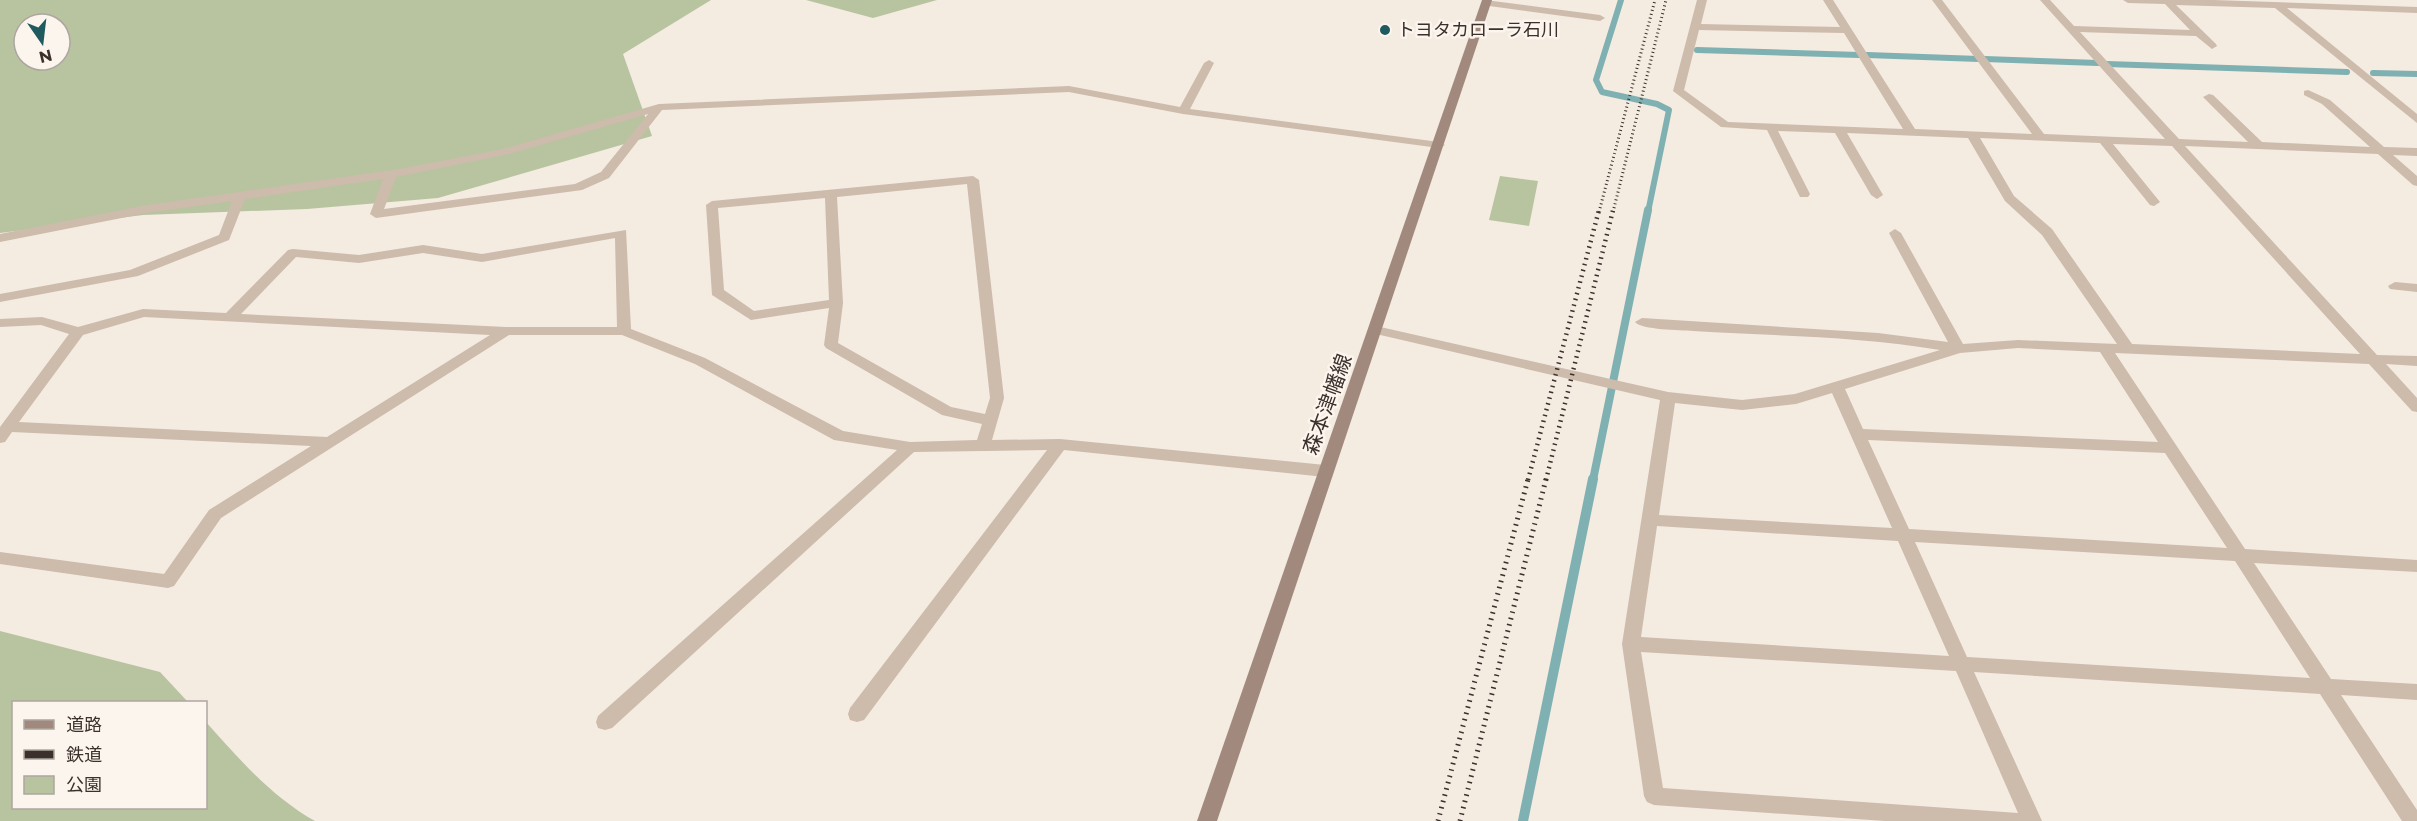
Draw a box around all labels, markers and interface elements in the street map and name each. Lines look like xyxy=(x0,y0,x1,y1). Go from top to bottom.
north arrow xyxy=(12,12,72,72)
place label: トヨタカローラ石川 xyxy=(1397,19,1559,41)
marker: トヨタカローラ石川 xyxy=(1378,23,1392,37)
text: N xyxy=(37,45,54,67)
street label: 森本津幡線 xyxy=(1297,350,1357,458)
legend xyxy=(12,701,207,809)
text: 道路 xyxy=(66,714,102,736)
text: 鉄道 xyxy=(66,744,102,766)
text: 公園 xyxy=(66,774,102,796)

